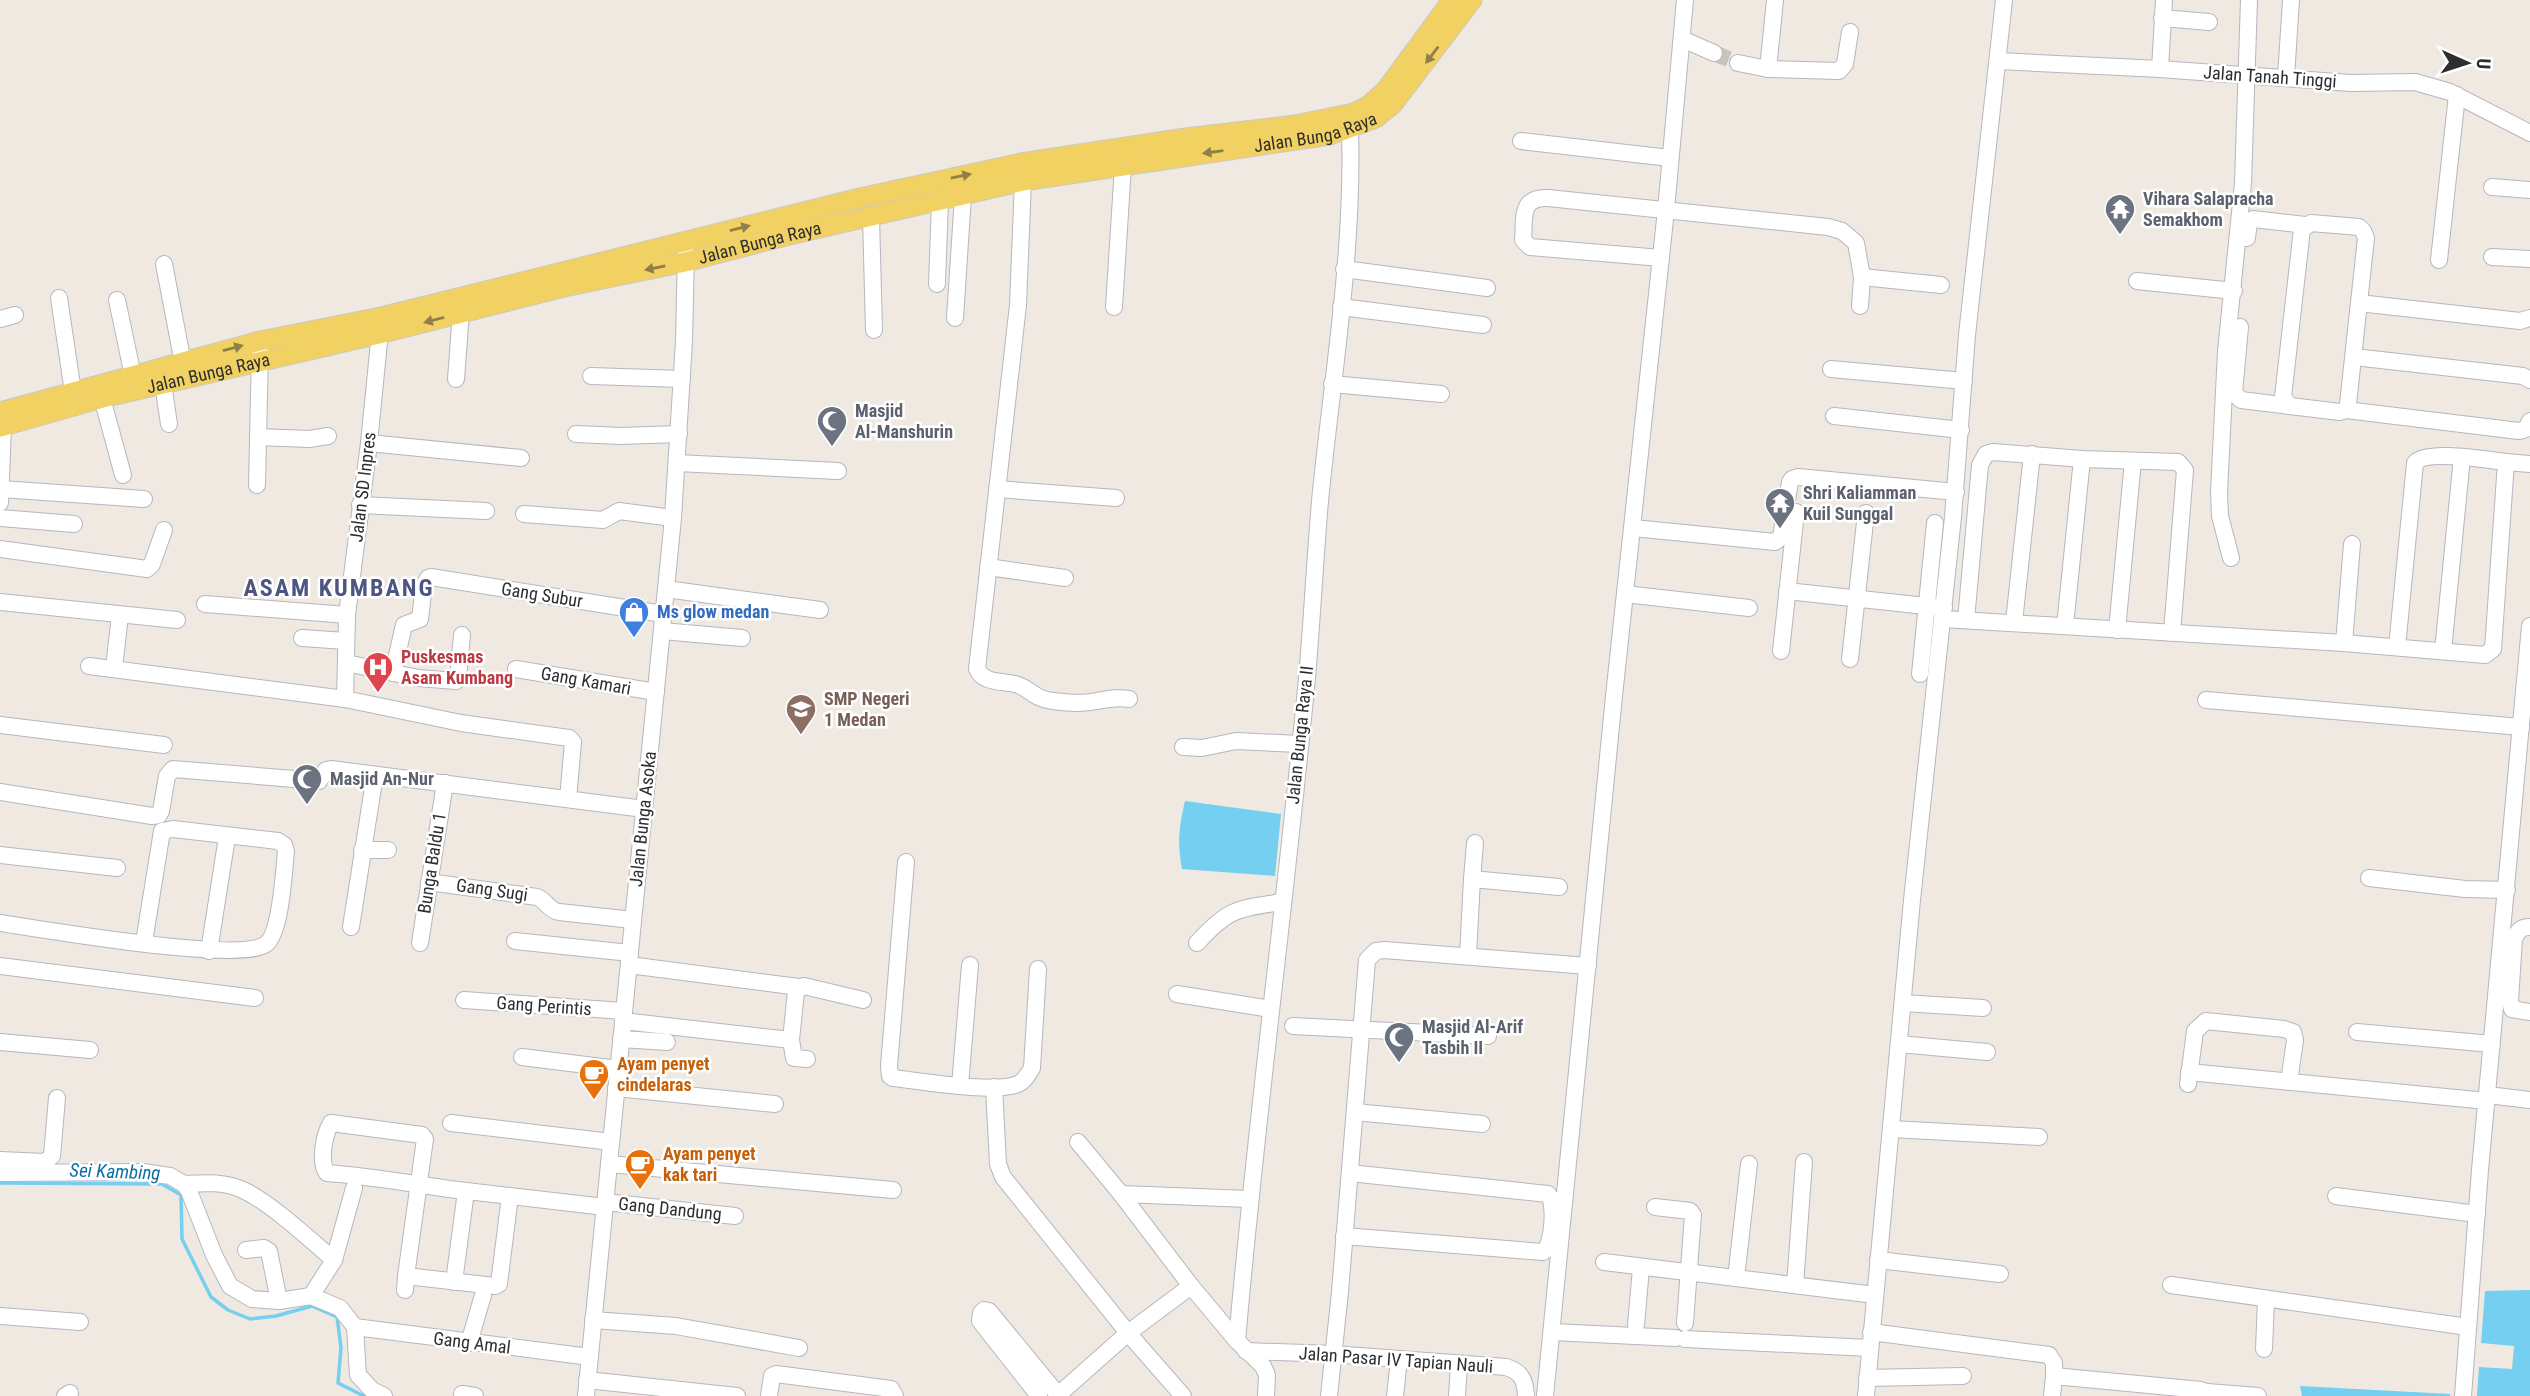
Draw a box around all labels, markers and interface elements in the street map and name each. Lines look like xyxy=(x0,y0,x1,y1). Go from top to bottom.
north arrow xyxy=(2432,28,2502,98)
one-way arrow xyxy=(1425,46,1439,64)
text: U xyxy=(2472,58,2495,70)
street label: Jalan Tanah Tinggi xyxy=(2203,61,2337,92)
street label: Jalan Bunga Raya xyxy=(1252,108,1380,156)
one-way arrow xyxy=(1202,147,1224,158)
one-way arrow xyxy=(950,170,972,181)
place label: Vihara Salapracha Semakhom xyxy=(2143,188,2274,230)
temple icon: Vihara Salapracha Semakhom xyxy=(2103,192,2137,236)
street label: Jalan Bunga Raya xyxy=(696,217,823,268)
one-way arrow xyxy=(729,222,751,233)
one-way arrow xyxy=(644,262,666,273)
one-way arrow xyxy=(422,315,444,326)
one-way arrow xyxy=(223,343,244,353)
street label: Jalan Bunga Raya xyxy=(144,349,272,397)
place label: Masjid Al-Manshurin xyxy=(855,400,953,442)
mosque icon: Masjid Al-Manshurin xyxy=(815,404,849,448)
street label: Jalan SD Inpres xyxy=(345,431,380,543)
place label: Shri Kaliamman Kuil Sunggal xyxy=(1803,482,1916,524)
temple icon: Shri Kaliamman Kuil Sunggal xyxy=(1763,486,1797,530)
district label: ASAM KUMBANG xyxy=(243,574,435,602)
street label: Gang Subur xyxy=(500,578,585,611)
shop icon: Ms glow medan xyxy=(617,595,651,639)
place label: Ms glow medan xyxy=(657,601,769,622)
place label: Puskesmas Asam Kumbang xyxy=(401,646,513,688)
hospital icon: Puskesmas Asam Kumbang xyxy=(361,650,395,694)
street label: Gang Kamari xyxy=(539,662,633,699)
street label: Jalan Bunga Raya II xyxy=(1282,665,1317,805)
place label: SMP Negeri 1 Medan xyxy=(824,688,910,730)
school or university icon: SMP Negeri 1 Medan xyxy=(784,692,818,736)
street label: Jalan Bunga Asoka xyxy=(625,750,660,888)
mosque icon: Masjid An-Nur xyxy=(290,762,324,806)
place label: Masjid An-Nur xyxy=(330,768,434,789)
street label: Bunga Baldu 1 xyxy=(413,811,450,915)
street label: Gang Sugi xyxy=(455,874,529,905)
street label: Gang Perintis xyxy=(496,992,592,1019)
place label: Masjid Al-Arif Tasbih II xyxy=(1422,1016,1523,1058)
mosque icon: Masjid Al-Arif Tasbih II xyxy=(1382,1020,1416,1064)
place label: Ayam penyet cindelaras xyxy=(617,1053,710,1095)
cafe icon: Ayam penyet cindelaras xyxy=(577,1057,611,1101)
place label: Ayam penyet kak tari xyxy=(663,1143,756,1185)
cafe icon: Ayam penyet kak tari xyxy=(623,1147,657,1191)
water label: Sei Kambing xyxy=(69,1158,161,1185)
street label: Gang Dandung xyxy=(617,1193,723,1224)
street label: Gang Amal xyxy=(432,1327,512,1358)
street label: Jalan Pasar IV Tapian Nauli xyxy=(1298,1342,1494,1377)

